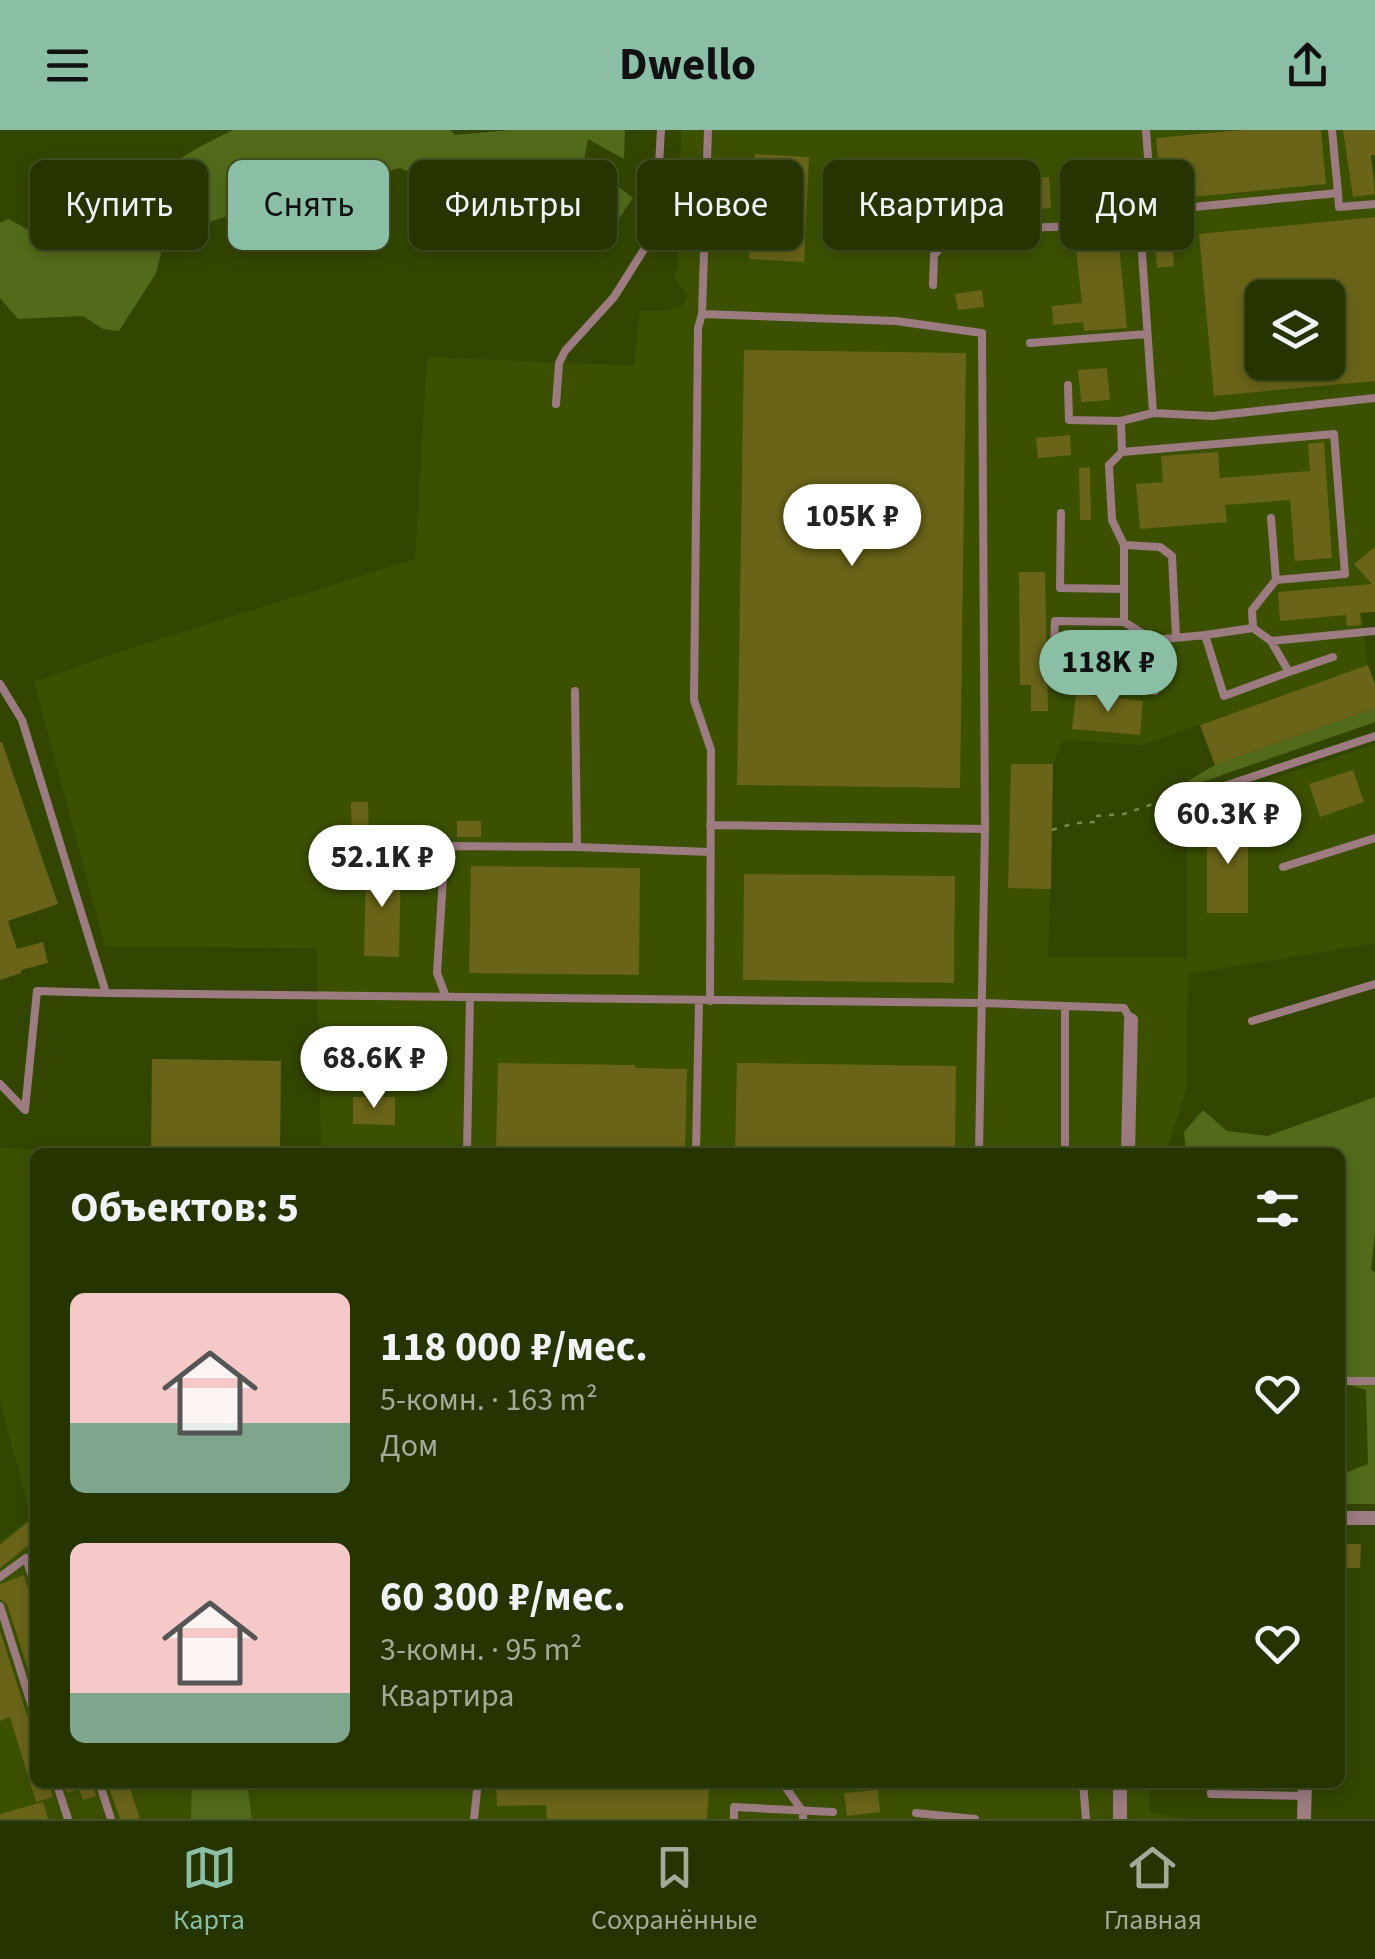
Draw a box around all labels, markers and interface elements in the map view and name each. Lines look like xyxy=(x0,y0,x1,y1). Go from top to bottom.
text: Dwello xyxy=(619,33,756,97)
icon: menu xyxy=(40,38,95,93)
icon: share xyxy=(1280,38,1335,93)
chip: Купить xyxy=(30,160,208,250)
chip: Снять xyxy=(228,160,389,250)
chip: Фильтры xyxy=(409,160,617,250)
chip: Новое xyxy=(637,160,803,250)
chip: Квартира xyxy=(823,160,1040,250)
chip: Дом xyxy=(1060,160,1194,250)
map controls xyxy=(1245,280,1345,380)
button: layers xyxy=(1245,280,1345,380)
pin: 105K ₽ xyxy=(771,484,933,569)
text: 105K ₽ xyxy=(805,493,899,539)
pin: 118K ₽ xyxy=(1027,630,1189,715)
text: 118K ₽ xyxy=(1061,639,1155,685)
pin: 60.3K ₽ xyxy=(1136,782,1320,867)
text: 60.3K ₽ xyxy=(1176,791,1280,837)
pin: 52.1K ₽ xyxy=(290,825,474,910)
text: 52.1K ₽ xyxy=(330,834,434,880)
pin: 68.6K ₽ xyxy=(282,1026,466,1111)
text: 68.6K ₽ xyxy=(322,1035,426,1081)
text: Объектов: 5 xyxy=(70,1178,299,1238)
icon: filters xyxy=(1250,1181,1305,1236)
text: 118 000 ₽/мес. xyxy=(380,1317,648,1377)
icon: home xyxy=(150,1333,270,1453)
icon: heart xyxy=(1250,1366,1305,1421)
text: 5-комн. · 163 m² xyxy=(380,1377,598,1423)
text: Дом xyxy=(380,1423,438,1469)
text: 60 300 ₽/мес. xyxy=(380,1567,626,1627)
icon: home xyxy=(150,1583,270,1703)
icon: heart xyxy=(1250,1616,1305,1671)
text: 3-комн. · 95 m² xyxy=(380,1627,582,1673)
text: Квартира xyxy=(380,1673,514,1719)
tab: Карта xyxy=(173,1840,245,1940)
tab: Сохранённые xyxy=(591,1840,757,1940)
tab: Главная xyxy=(1104,1840,1202,1940)

